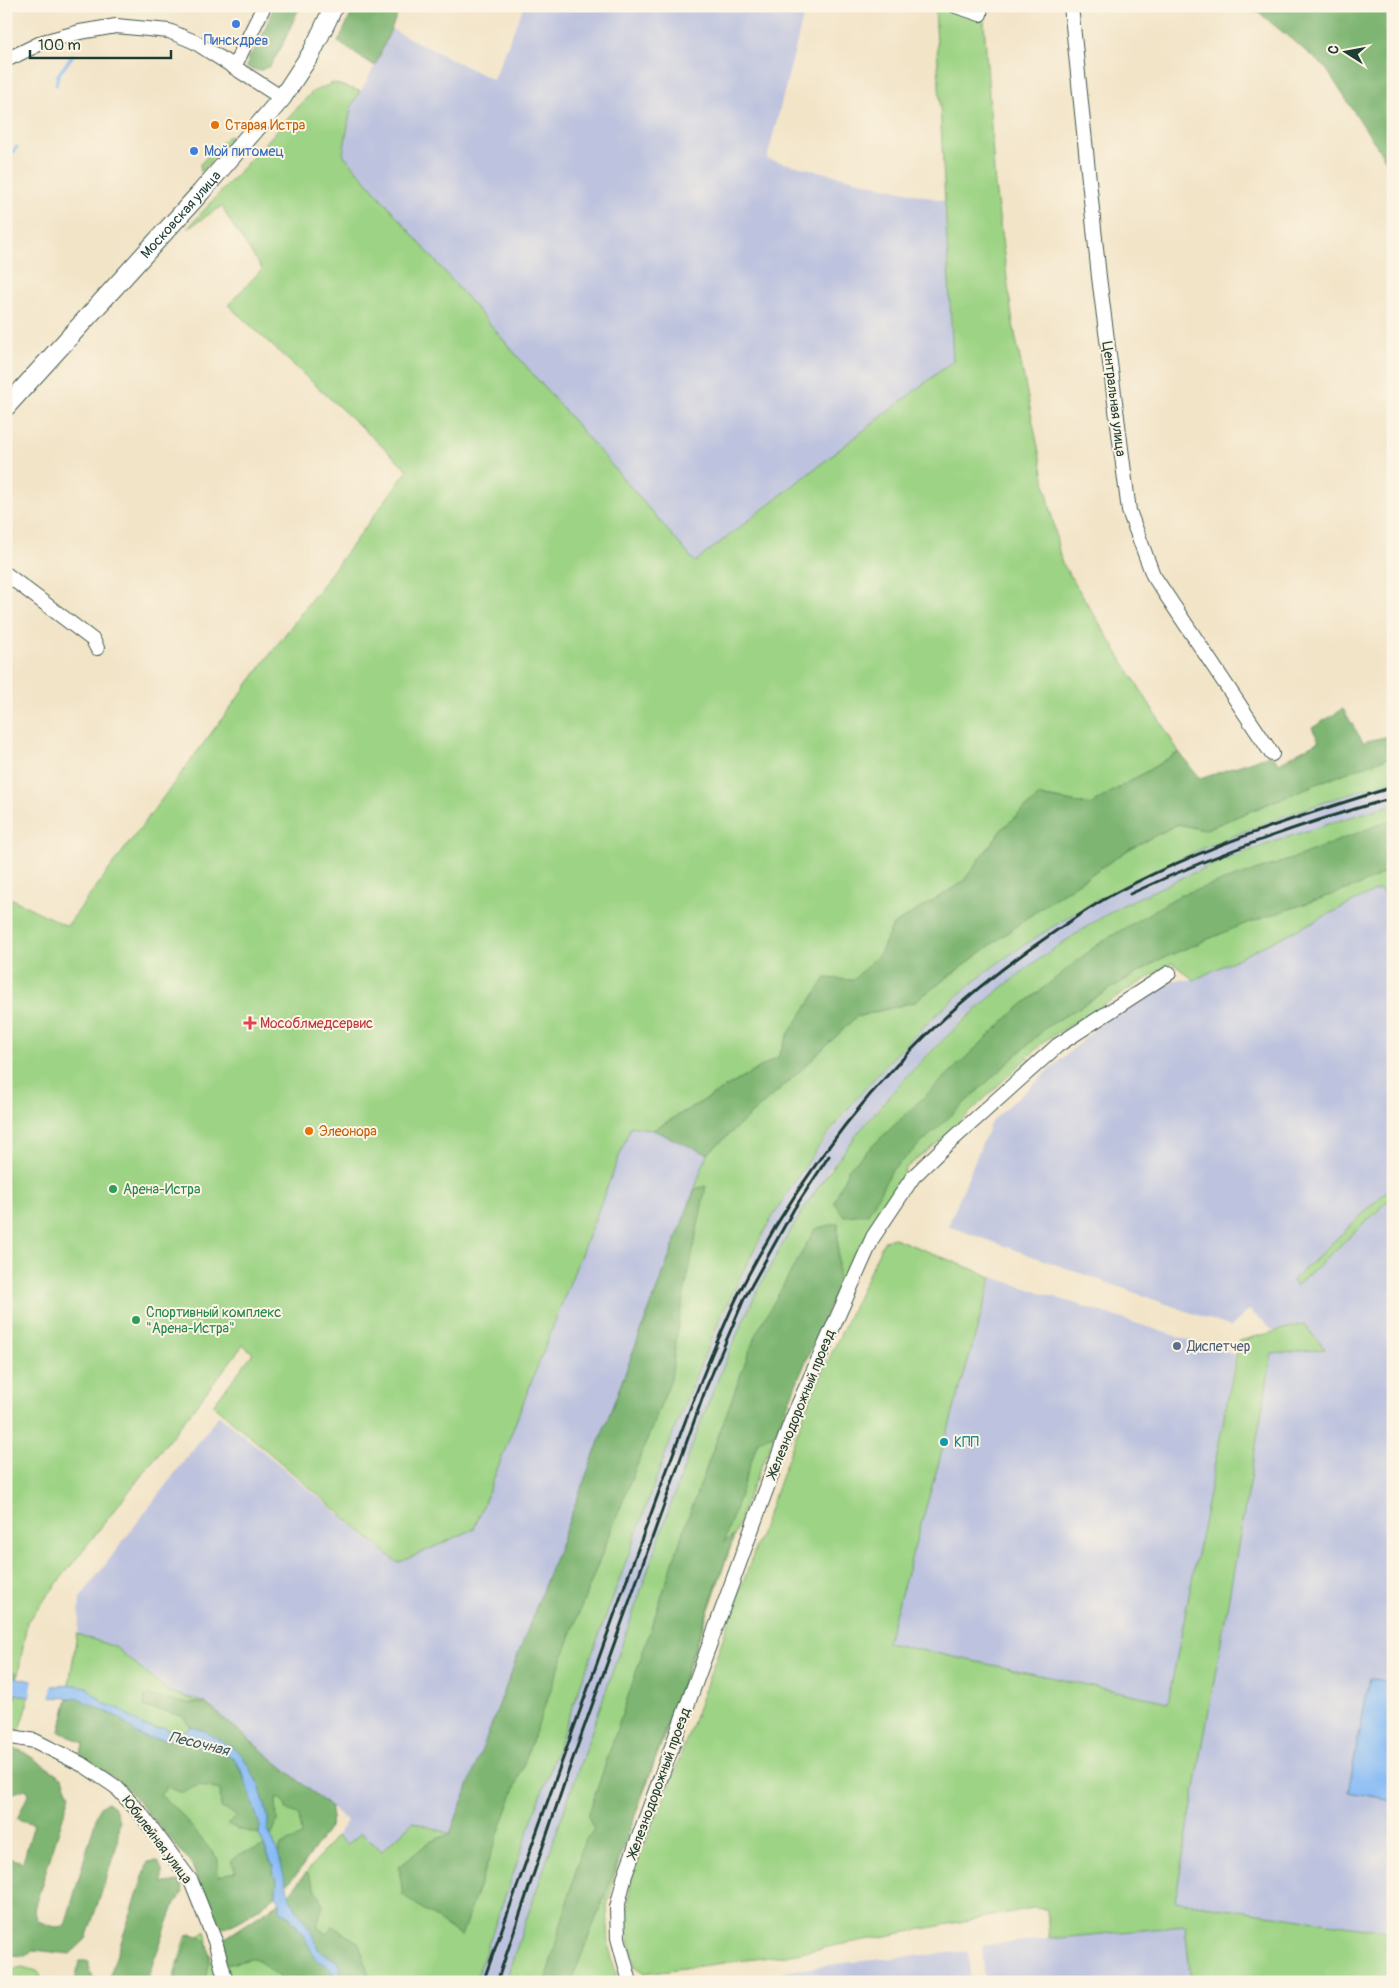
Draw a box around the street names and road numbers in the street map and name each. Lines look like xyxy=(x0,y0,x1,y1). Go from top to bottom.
street label: Московская улица xyxy=(137,167,224,262)
street label: Центральная улица xyxy=(1099,341,1129,457)
street label: Железнодорожный проезд xyxy=(763,1327,839,1483)
street label: Железнодорожный проезд xyxy=(623,1705,694,1862)
street label: Юбилейная улица xyxy=(119,1793,195,1887)

